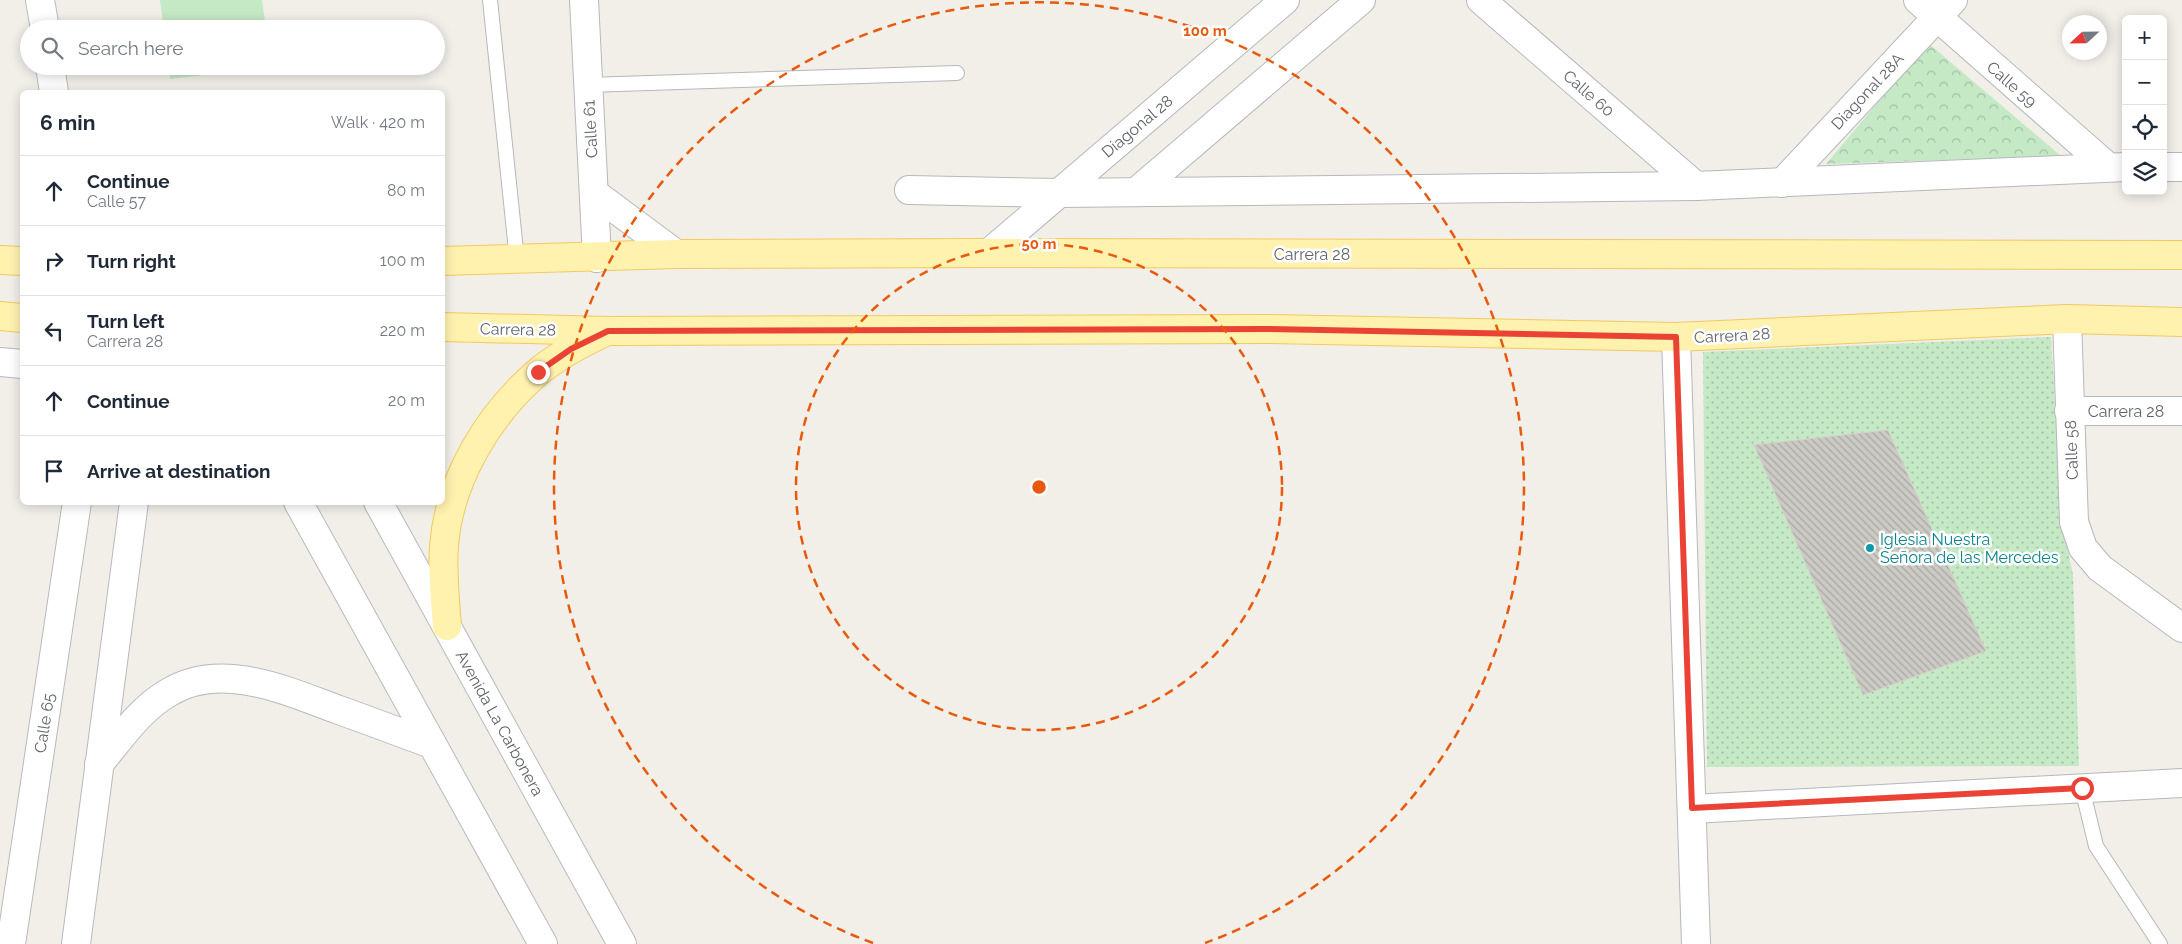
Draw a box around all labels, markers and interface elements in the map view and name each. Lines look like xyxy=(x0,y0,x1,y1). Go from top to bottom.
north arrow xyxy=(2062,15,2107,60)
map controls xyxy=(2122,15,2167,195)
button: + xyxy=(2122,15,2167,60)
search box xyxy=(20,20,445,75)
text: 100 m xyxy=(1183,22,1227,40)
icon: search xyxy=(38,34,66,62)
text: Search here xyxy=(78,37,184,59)
street label: Diagonal 28A xyxy=(1827,49,1908,133)
street label: Calle 59 xyxy=(1983,58,2041,111)
button: − xyxy=(2122,60,2167,105)
street label: Calle 60 xyxy=(1559,66,1618,121)
street label: Diagonal 28 xyxy=(1098,91,1177,162)
street label: Calle 61 xyxy=(579,99,602,159)
button: locate xyxy=(2122,105,2167,150)
text: 6 min xyxy=(40,110,95,135)
text: Walk · 420 m xyxy=(331,113,425,132)
button: layers xyxy=(2122,150,2167,195)
text: Continue xyxy=(87,170,170,192)
icon: ahead xyxy=(40,177,68,205)
text: 80 m xyxy=(387,181,425,200)
text: Calle 57 xyxy=(87,192,146,211)
text: 50 m xyxy=(1021,235,1057,253)
street label: Carrera 28 xyxy=(1274,245,1350,264)
icon: right xyxy=(40,247,68,275)
text: Turn right xyxy=(87,250,176,272)
text: 100 m xyxy=(380,251,425,270)
text: Turn left xyxy=(87,310,164,332)
icon: left xyxy=(40,317,68,345)
street label: Carrera 28 xyxy=(480,319,556,340)
text: 220 m xyxy=(380,321,425,340)
street label: Carrera 28 xyxy=(1693,324,1771,347)
text: Carrera 28 xyxy=(87,332,163,351)
route end xyxy=(527,361,550,384)
icon: ahead xyxy=(40,387,68,415)
text: Continue xyxy=(87,390,170,412)
text: 20 m xyxy=(388,391,425,410)
street label: Carrera 28 xyxy=(2088,402,2164,421)
street label: Calle 58 xyxy=(2061,420,2082,480)
icon: arrive xyxy=(40,457,68,485)
text: Arrive at destination xyxy=(87,460,271,482)
centre of rings xyxy=(1030,478,1048,496)
place label: Iglesia Nuestra Señora de las Mercedes xyxy=(1880,530,2059,567)
marker: Iglesia Nuestra Señora de las Mercedes xyxy=(1864,542,1876,554)
street label: Avenida La Carbonera xyxy=(452,647,547,799)
street label: Calle 65 xyxy=(30,692,59,754)
route start xyxy=(2071,777,2094,800)

